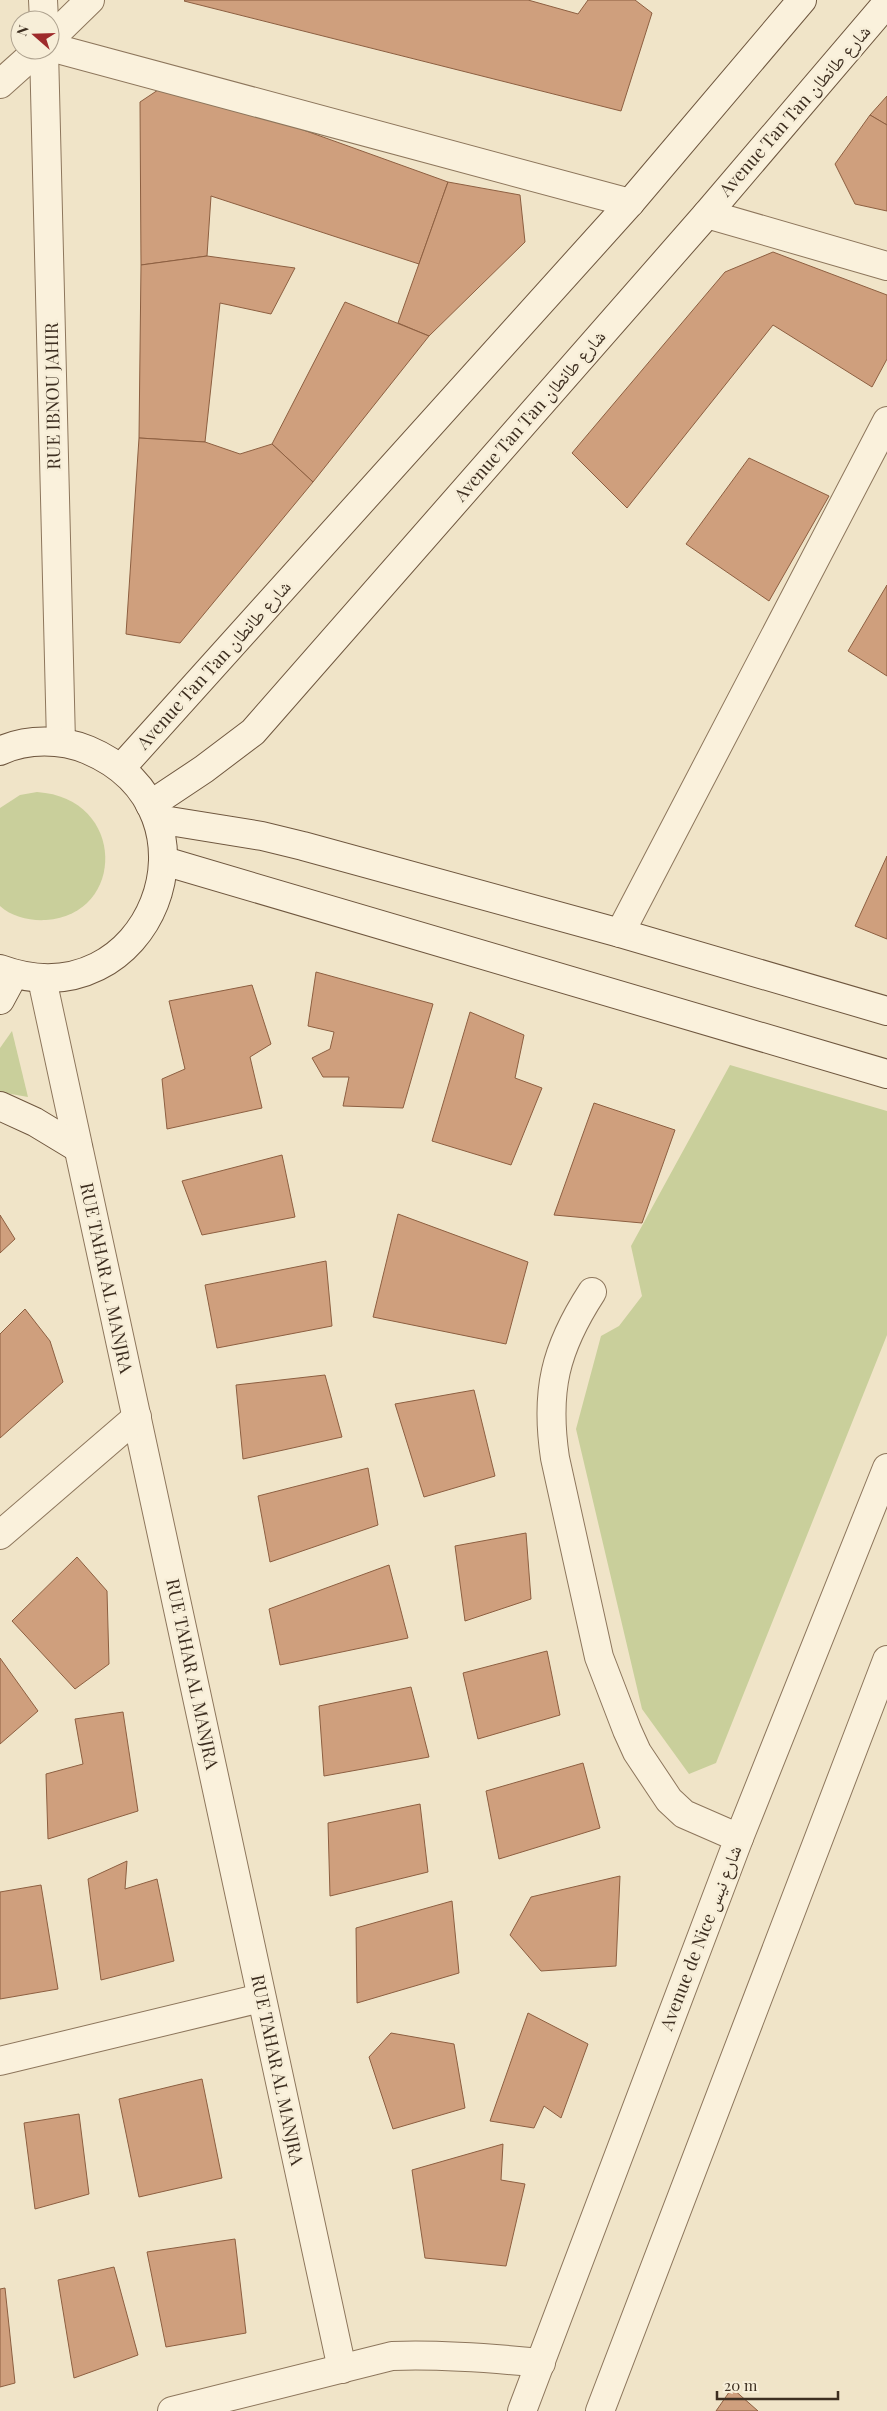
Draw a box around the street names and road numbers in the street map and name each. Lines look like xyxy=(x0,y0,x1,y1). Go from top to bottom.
street label: Avenue Tan Tan شارع طانطان xyxy=(712,20,875,202)
street label: RUE IBNOU JAHIR xyxy=(39,322,65,470)
street label: Avenue Tan Tan شارع طانطان xyxy=(447,325,610,507)
street label: Avenue Tan Tan شارع طانطان xyxy=(130,575,296,755)
street label: RUE TAHAR AL MANJRA xyxy=(75,1180,139,1376)
street label: RUE TAHAR AL MANJRA xyxy=(161,1576,225,1772)
street label: Avenue de Nice شارع نيس xyxy=(653,1842,746,2035)
street label: RUE TAHAR AL MANJRA xyxy=(246,1972,310,2168)

